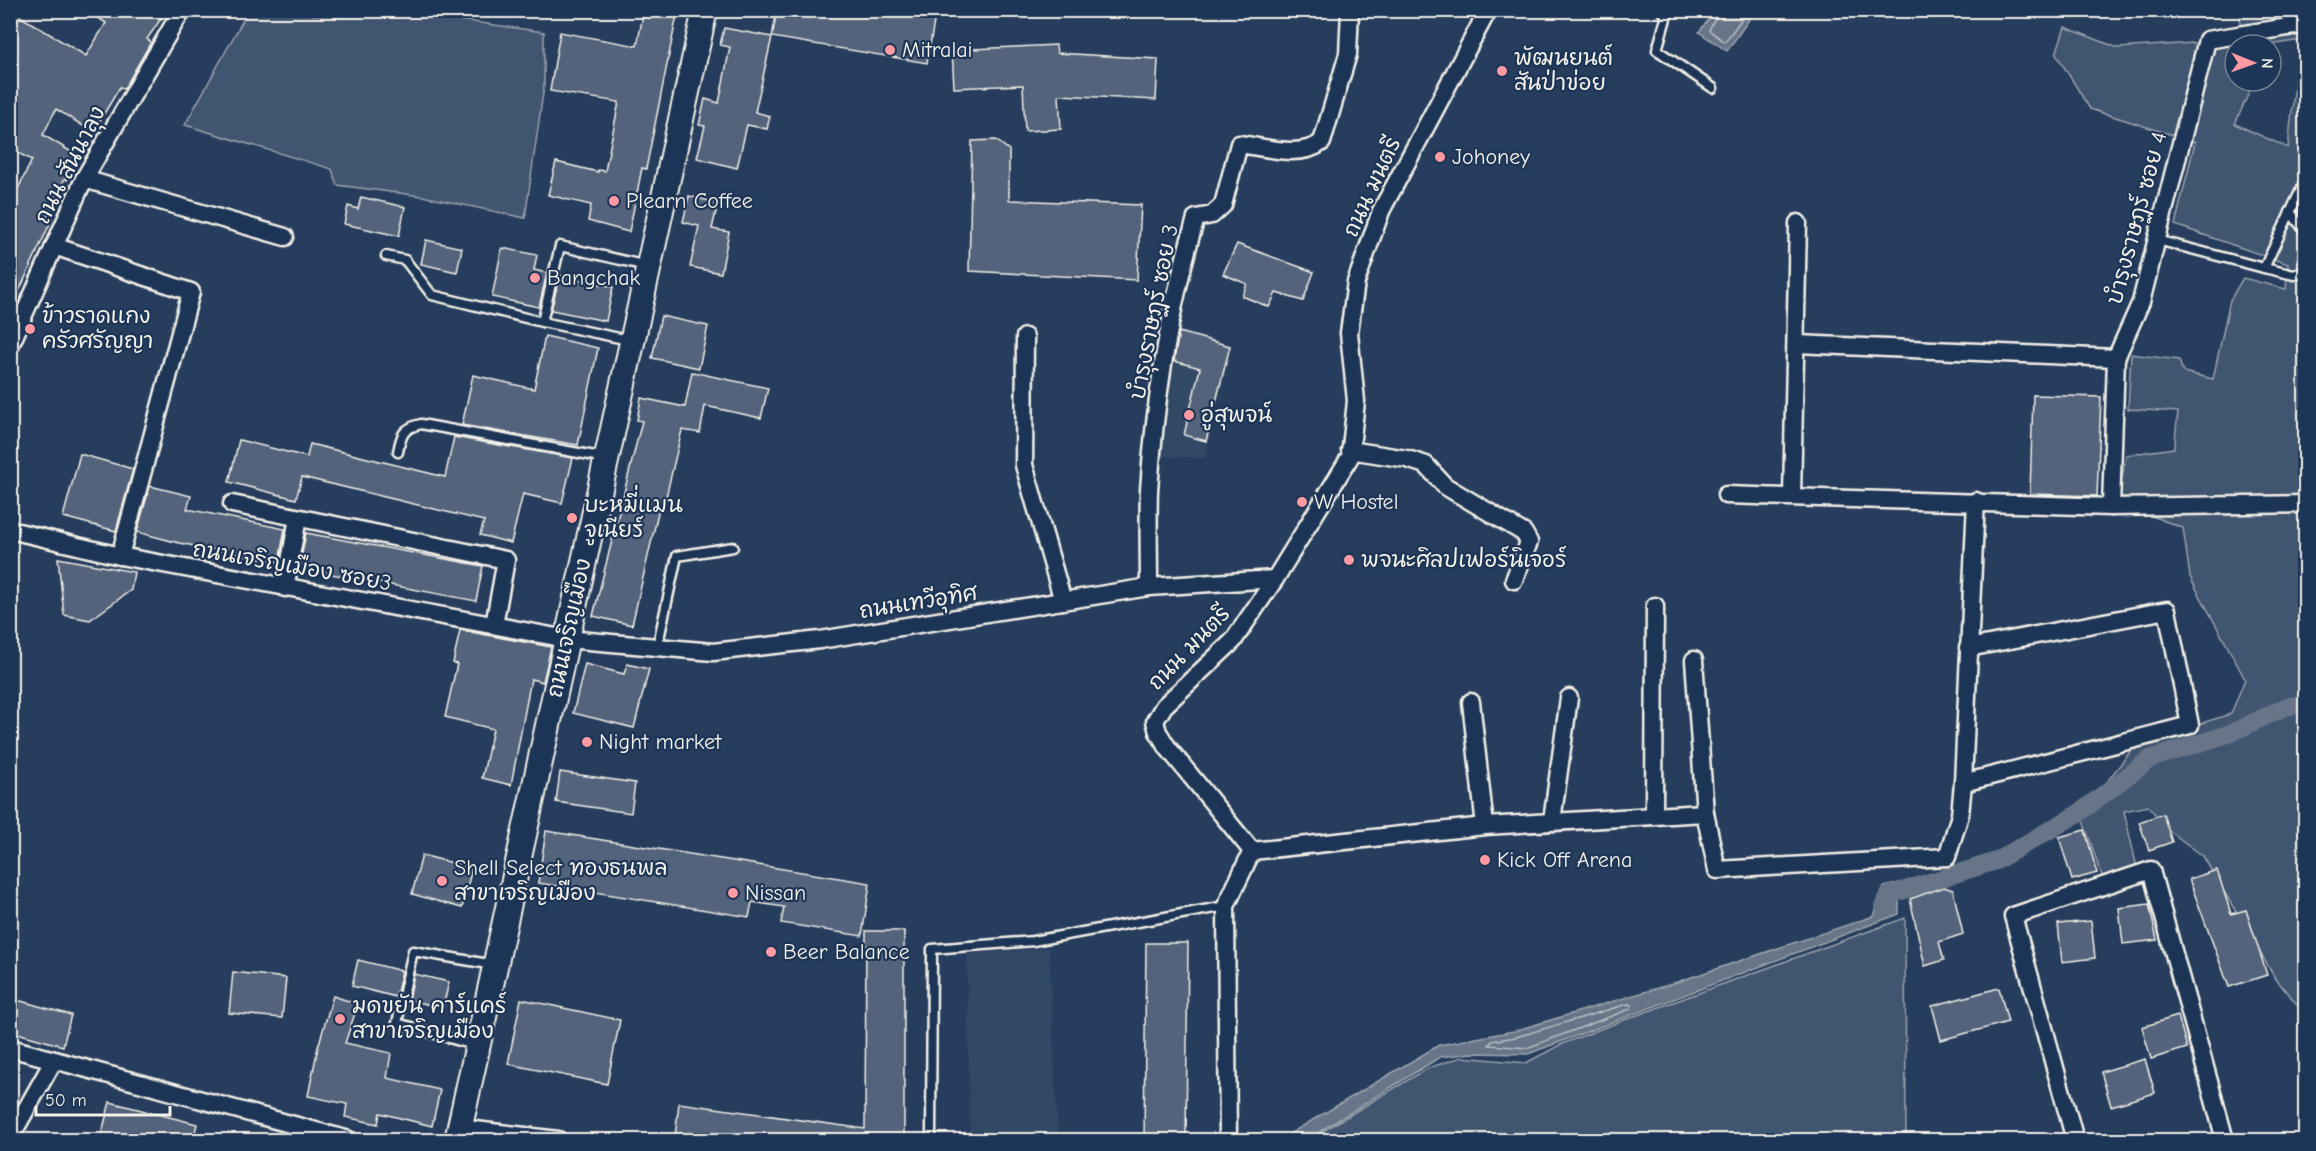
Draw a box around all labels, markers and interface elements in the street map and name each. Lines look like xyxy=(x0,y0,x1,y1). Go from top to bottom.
north arrow xyxy=(2223,33,2283,93)
place label: Mitralai xyxy=(902,37,973,63)
marker: Mitralai xyxy=(883,43,897,57)
place label: พัฒนยนต์ สันป่าข่อย xyxy=(1514,43,1613,96)
text: N xyxy=(2258,58,2276,69)
marker: พัฒนยนต์ สันป่าข่อย xyxy=(1495,64,1509,78)
street label: ถนน สันนาลุง xyxy=(29,102,113,230)
street label: บำรุงราษฏร์ ซอย 4 xyxy=(2100,128,2175,308)
street label: ถนน มนตรี xyxy=(1337,133,1406,241)
place label: Johoney xyxy=(1452,144,1530,170)
marker: Johoney xyxy=(1433,150,1447,164)
place label: Plearn Coffee xyxy=(626,188,753,214)
marker: Plearn Coffee xyxy=(607,194,621,208)
street label: บำรุงราษฏร์ ซอย 3 xyxy=(1122,222,1187,402)
place label: Bangchak xyxy=(547,265,641,291)
marker: Bangchak xyxy=(528,271,542,285)
place label: ข้าวราดแกง ครัวศรัญญา xyxy=(42,301,153,354)
marker: ข้าวราดแกง ครัวศรัญญา xyxy=(23,322,37,336)
place label: อู่สุพจน์ xyxy=(1201,400,1272,431)
marker: อู่สุพจน์ xyxy=(1182,408,1196,422)
place label: บะหมี่แมน จูเนียร์ xyxy=(584,484,683,546)
place label: W Hostel xyxy=(1314,489,1398,515)
marker: W Hostel xyxy=(1295,495,1309,509)
marker: บะหมี่แมน จูเนียร์ xyxy=(565,511,579,525)
street label: ถนนเจริญเมือง ซอย3 xyxy=(191,535,394,596)
place label: พจนะศิลปเฟอร์นิเจอร์ xyxy=(1361,545,1567,573)
marker: พจนะศิลปเฟอร์นิเจอร์ xyxy=(1342,553,1356,567)
street label: ถนนเจริญเมือง xyxy=(541,556,596,700)
street label: ถนนเทวีอุทิศ xyxy=(857,579,981,627)
street label: ถนน มนตรี xyxy=(1142,600,1235,695)
place label: Night market xyxy=(599,729,722,755)
marker: Night market xyxy=(580,735,594,749)
place label: Kick Off Arena xyxy=(1497,847,1632,873)
marker: Kick Off Arena xyxy=(1478,853,1492,867)
place label: Shell Select ทองธนพล สาขาเจริญเมือง xyxy=(454,855,668,906)
marker: Shell Select ทองธนพล สาขาเจริญเมือง xyxy=(435,874,449,888)
place label: Nissan xyxy=(745,880,806,906)
marker: Nissan xyxy=(726,886,740,900)
place label: Beer Balance xyxy=(783,939,910,965)
marker: Beer Balance xyxy=(764,945,778,959)
place label: มดขยัน คาร์แคร์ สาขาเจริญเมือง xyxy=(352,991,506,1044)
marker: มดขยัน คาร์แคร์ สาขาเจริญเมือง xyxy=(333,1012,347,1026)
scale bar xyxy=(36,1079,170,1117)
text: 50 m xyxy=(45,1090,87,1111)

